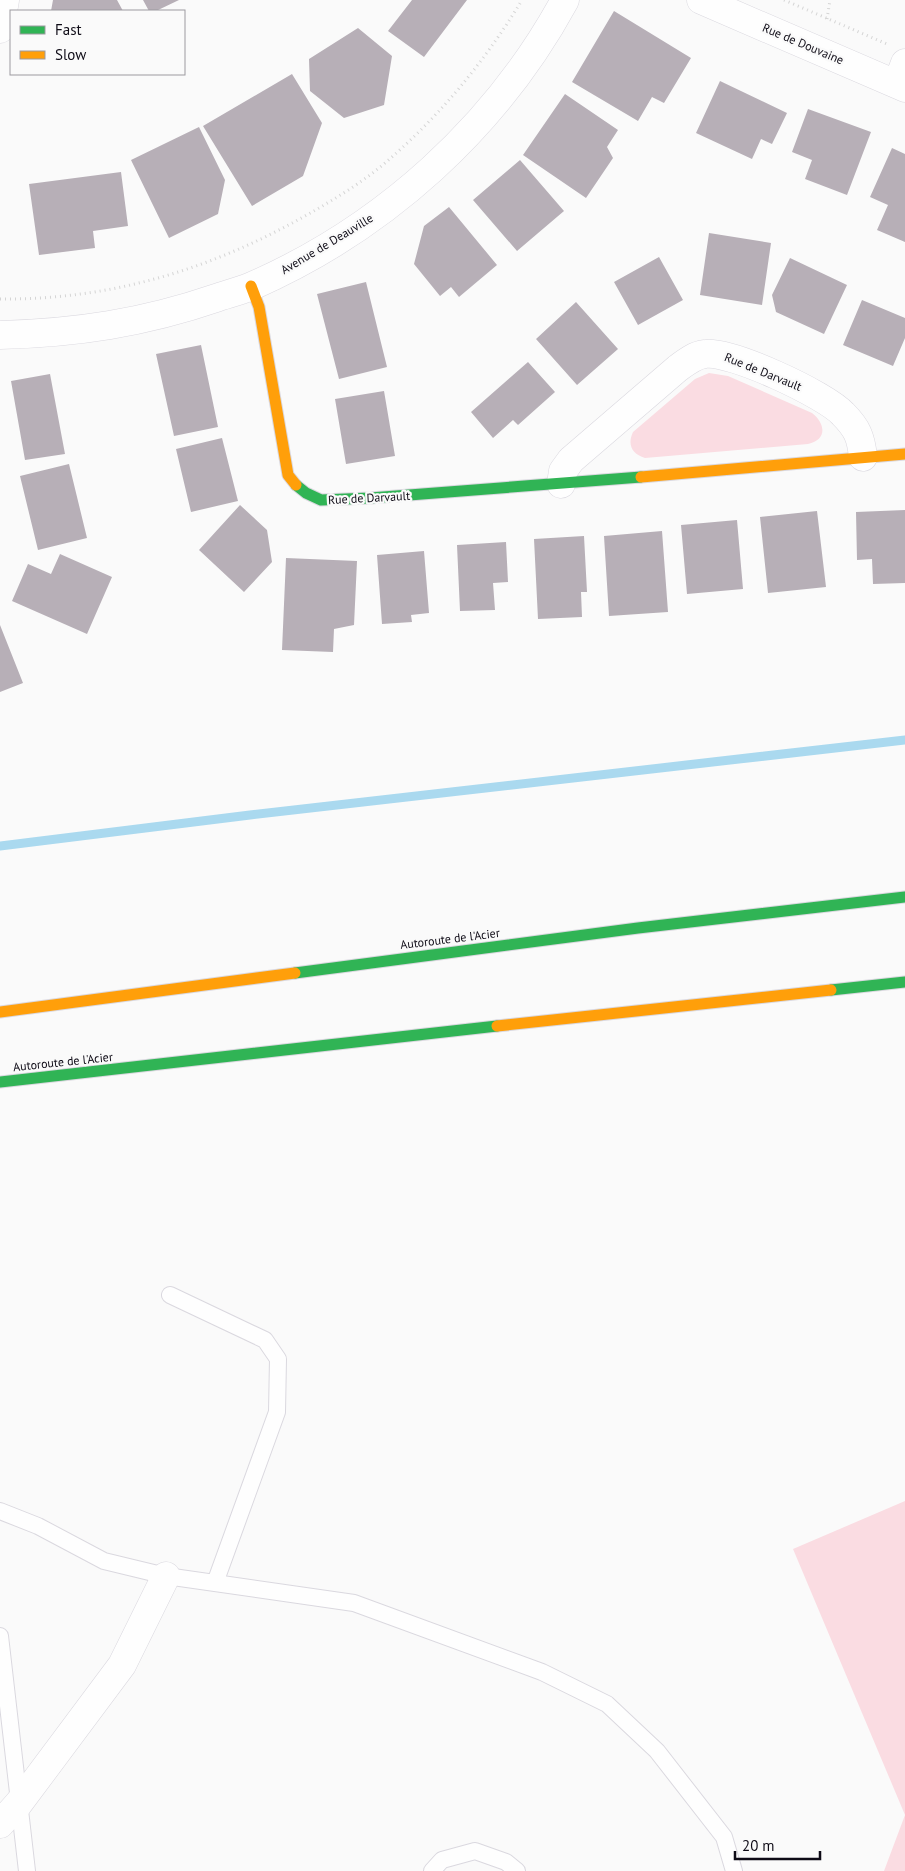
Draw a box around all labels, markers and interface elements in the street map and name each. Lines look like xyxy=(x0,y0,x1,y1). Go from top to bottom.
legend xyxy=(10,10,185,75)
text: Fast xyxy=(55,20,82,39)
street label: Rue de Douvaine xyxy=(760,20,846,67)
text: Slow xyxy=(55,45,86,64)
street label: Avenue de Deauville xyxy=(278,210,376,277)
street label: Rue de Darvault xyxy=(722,349,804,394)
street label: Rue de Darvault xyxy=(328,488,410,507)
street label: Autoroute de l'Acier xyxy=(399,925,501,952)
street label: Autoroute de l'Acier xyxy=(12,1049,114,1074)
scale bar xyxy=(735,1828,820,1860)
text: 20 m xyxy=(742,1836,775,1855)

